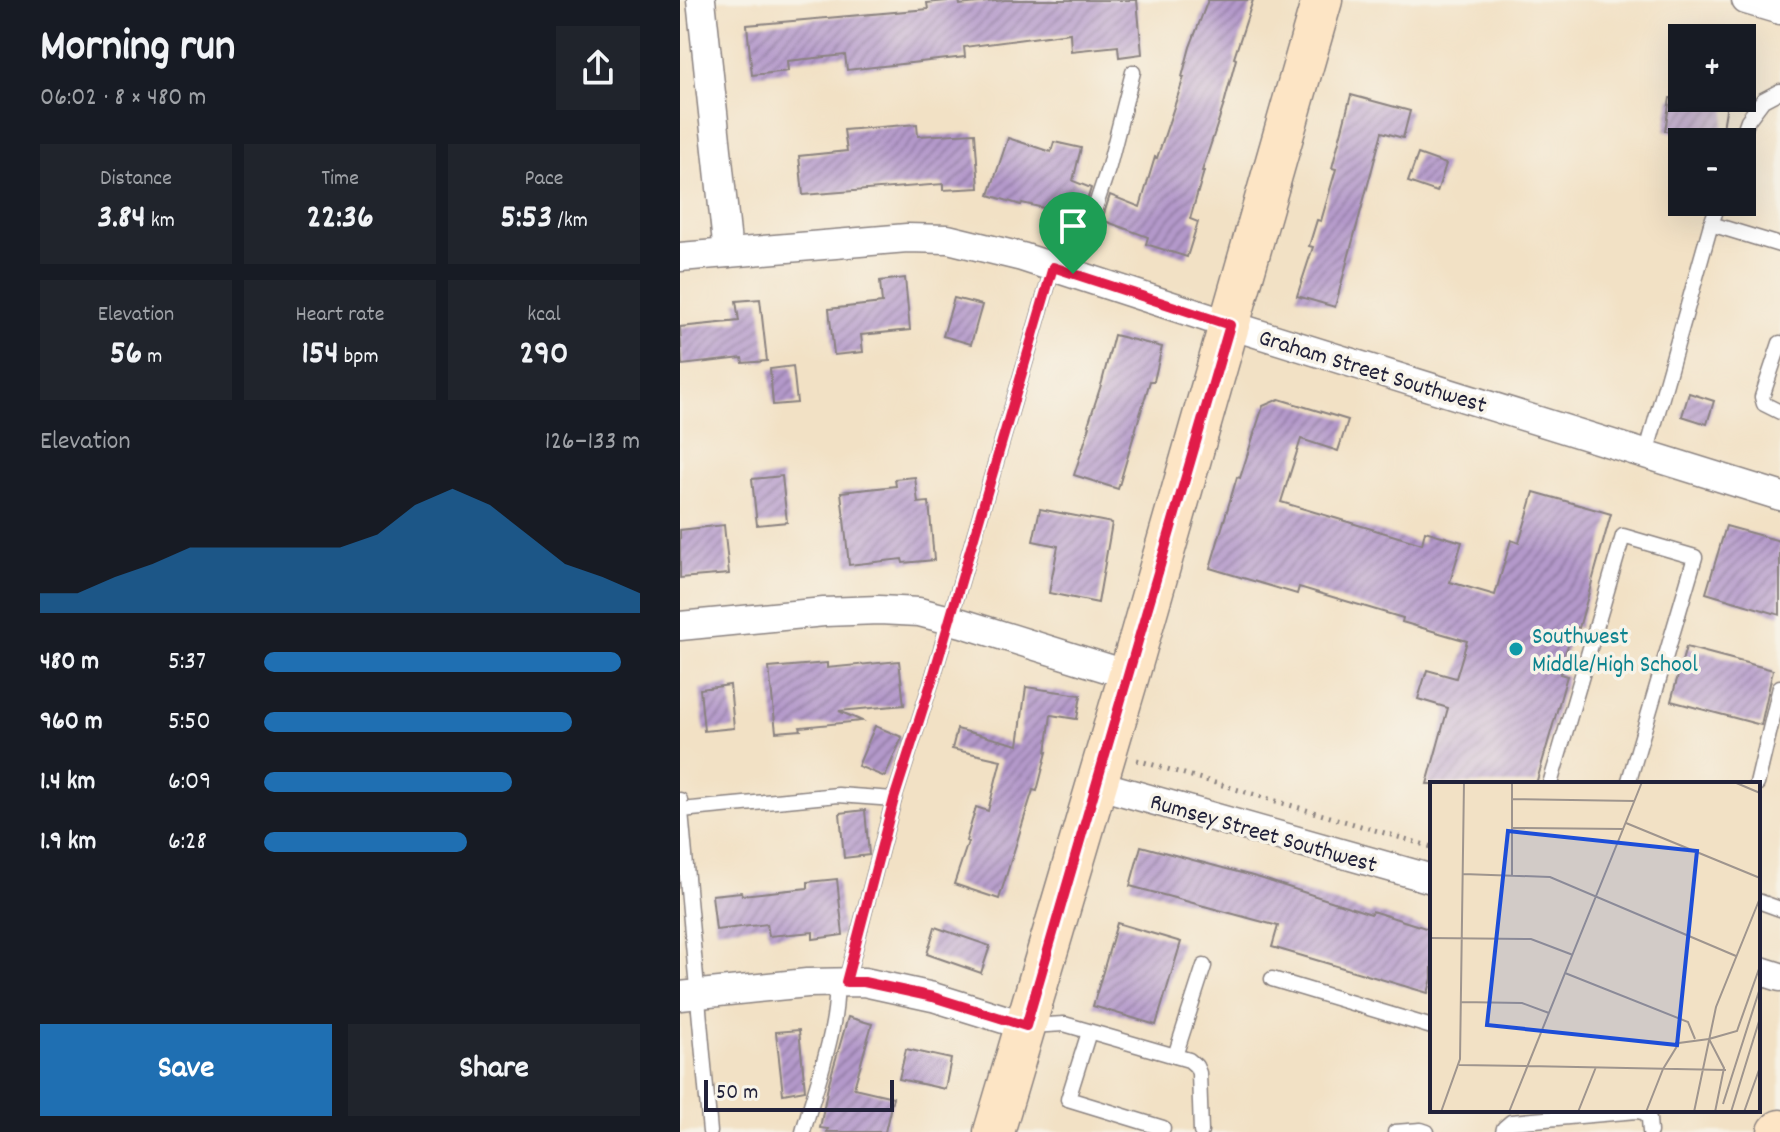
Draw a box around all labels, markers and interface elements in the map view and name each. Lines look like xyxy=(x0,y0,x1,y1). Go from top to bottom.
text: Morning run xyxy=(40,18,235,81)
map controls xyxy=(1668,24,1756,216)
button: + xyxy=(1668,24,1756,112)
button: share xyxy=(556,26,640,110)
text: 06:02 · 8 × 480 m xyxy=(40,80,206,117)
button: − xyxy=(1668,128,1756,216)
text: Distance xyxy=(100,164,172,195)
text: Time xyxy=(321,164,359,195)
text: Pace xyxy=(525,164,563,195)
pin xyxy=(1039,192,1107,274)
text: 3.84 xyxy=(97,195,146,244)
text: 22:36 xyxy=(306,195,374,244)
text: 5:53 xyxy=(500,195,552,244)
icon: arrive xyxy=(1051,204,1095,248)
text: km xyxy=(146,206,175,237)
text: /km xyxy=(552,206,588,237)
text: Elevation xyxy=(98,300,174,331)
text: Heart rate xyxy=(296,300,384,331)
text: kcal xyxy=(527,300,561,331)
street label: Graham Street Southwest xyxy=(1254,322,1490,424)
text: 56 xyxy=(110,331,142,380)
text: 154 xyxy=(301,331,339,380)
text: 290 xyxy=(520,331,568,380)
text: m xyxy=(142,342,162,373)
text: bpm xyxy=(339,342,379,373)
text: Elevation xyxy=(40,424,130,461)
text: 126–133 m xyxy=(545,424,640,461)
place label: Southwest Middle/High School xyxy=(1532,621,1698,683)
marker: Southwest Middle/High School xyxy=(1507,640,1525,658)
text: 480 m xyxy=(40,644,99,681)
text: 5:37 xyxy=(168,644,206,681)
text: 960 m xyxy=(40,704,103,741)
text: 5:50 xyxy=(168,704,211,741)
text: 1.4 km xyxy=(40,764,95,801)
text: 6:09 xyxy=(168,764,211,801)
inset map xyxy=(1430,782,1760,1112)
street label: Rumsey Street Southwest xyxy=(1146,786,1381,884)
text: 1.9 km xyxy=(40,824,96,861)
text: 6:28 xyxy=(168,824,207,861)
button: Save xyxy=(40,1024,332,1116)
button: Share xyxy=(348,1024,640,1116)
scale bar xyxy=(704,1076,894,1112)
text: 50 m xyxy=(716,1078,758,1109)

